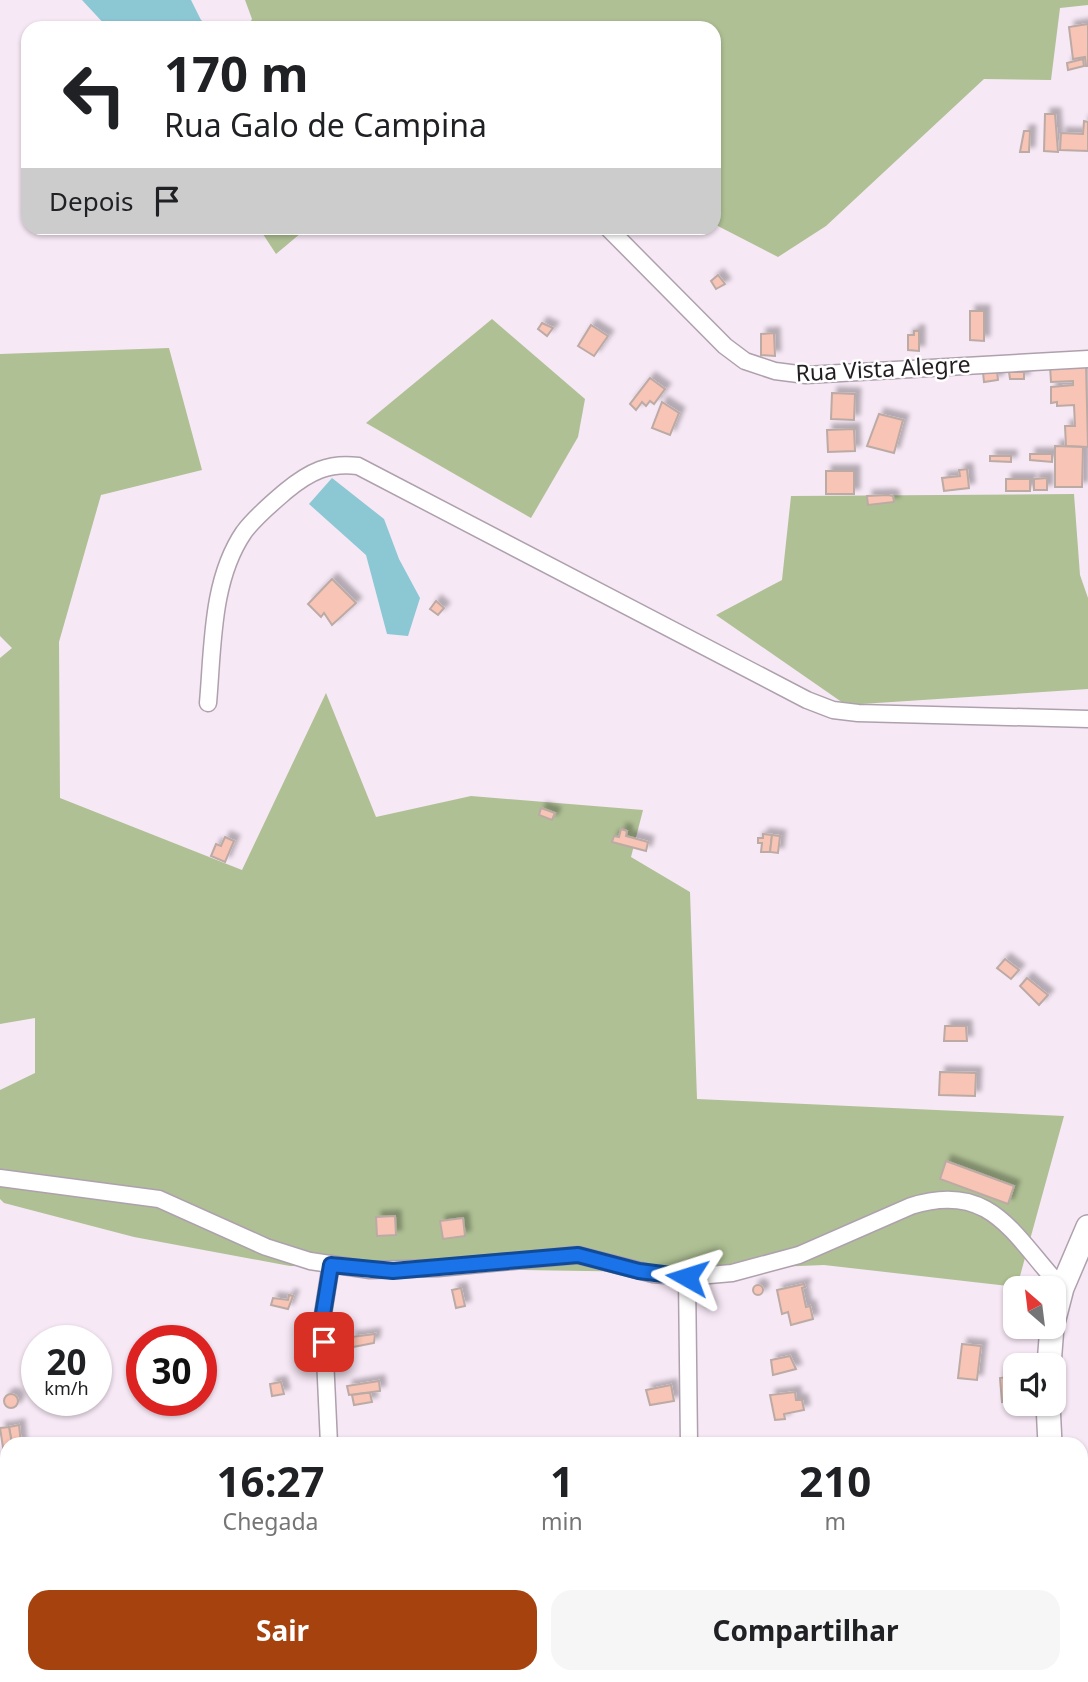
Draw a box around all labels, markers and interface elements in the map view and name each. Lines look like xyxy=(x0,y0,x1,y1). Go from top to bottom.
text: 170 m xyxy=(164,40,309,106)
icon: left xyxy=(49,49,140,140)
text: Rua Galo de Campina xyxy=(164,103,487,146)
icon: arrive xyxy=(148,182,186,220)
text: Depois xyxy=(49,183,134,219)
street label: Rua Vista Alegre xyxy=(795,347,971,389)
position arrow xyxy=(650,1240,724,1314)
north arrow xyxy=(1003,1276,1066,1339)
map controls xyxy=(1003,1276,1066,1416)
pin xyxy=(294,1312,354,1372)
icon: arrive xyxy=(305,1323,343,1361)
speed limit sign: 30 xyxy=(126,1325,217,1416)
text: 20 xyxy=(46,1338,87,1385)
button: sound xyxy=(1003,1353,1066,1416)
text: km/h xyxy=(44,1376,89,1400)
text: 16:27 xyxy=(217,1452,324,1509)
text: 1 xyxy=(550,1452,574,1509)
text: 210 xyxy=(799,1452,871,1509)
text: Chegada xyxy=(223,1505,318,1537)
text: min xyxy=(541,1505,583,1537)
text: m xyxy=(825,1505,846,1537)
button: Sair xyxy=(28,1590,537,1670)
button: Compartilhar xyxy=(551,1590,1060,1670)

